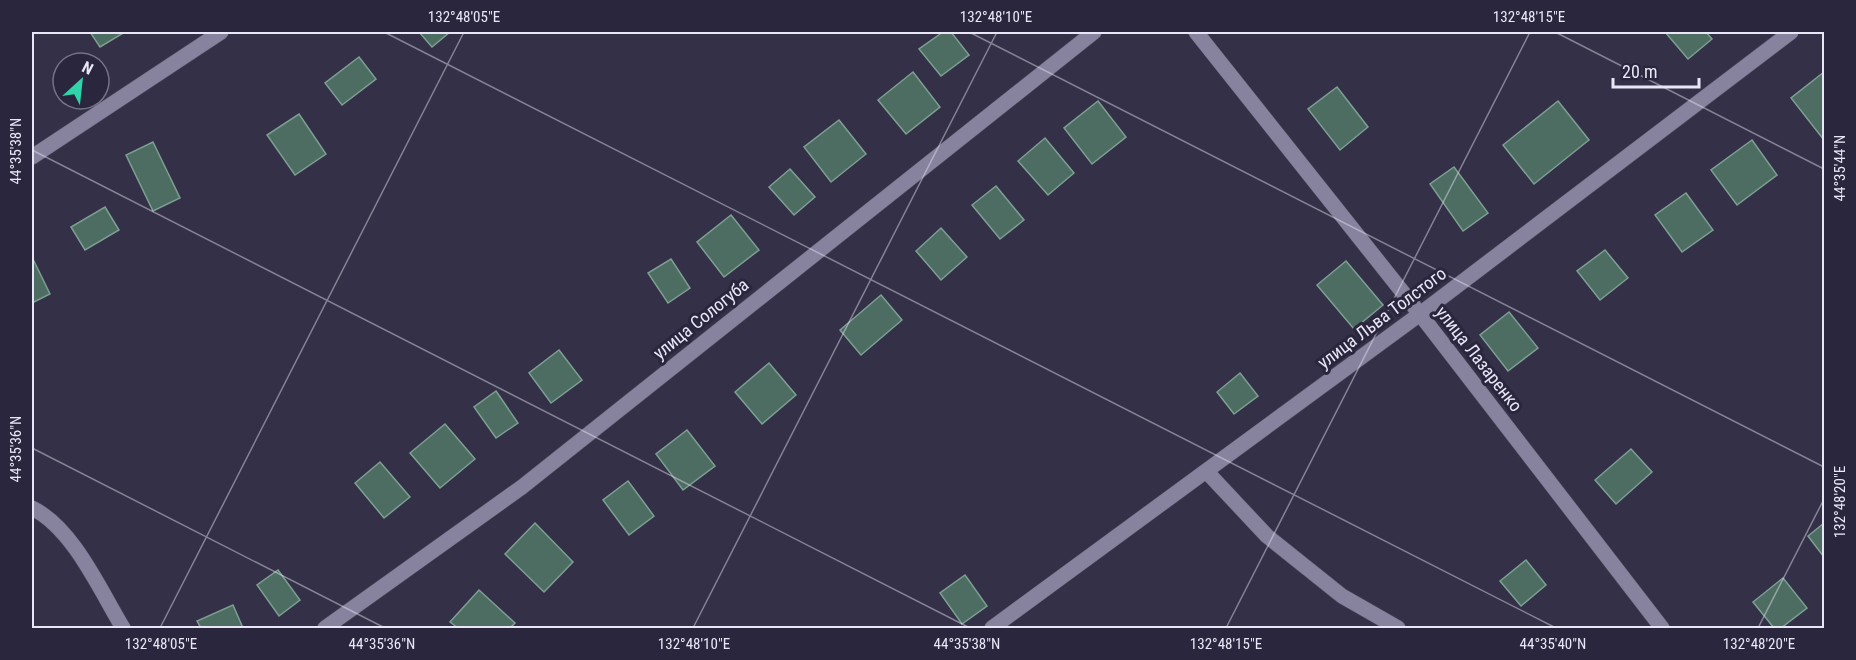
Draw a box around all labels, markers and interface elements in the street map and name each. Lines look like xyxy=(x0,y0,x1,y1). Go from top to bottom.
text: 132°48'05"E xyxy=(428,8,500,26)
text: 132°48'10"E xyxy=(960,8,1032,26)
text: 132°48'15"E xyxy=(1493,8,1565,26)
north arrow xyxy=(51,51,111,111)
scale bar xyxy=(1613,51,1698,89)
text: N xyxy=(79,57,96,79)
text: 20 m xyxy=(1622,61,1657,82)
text: 44°35'38"N xyxy=(7,118,25,184)
text: 44°35'44"N xyxy=(1831,135,1849,201)
street label: улица Льва Толстого xyxy=(1313,262,1450,373)
street label: улица Сологуба xyxy=(649,274,753,363)
street label: улица Лазаренко xyxy=(1432,302,1527,416)
text: 44°35'36"N xyxy=(7,416,25,482)
text: 132°48'20"E xyxy=(1831,466,1849,538)
text: 132°48'05"E xyxy=(125,635,197,653)
text: 44°35'36"N xyxy=(349,635,415,653)
text: 132°48'10"E xyxy=(658,635,730,653)
text: 44°35'38"N xyxy=(934,635,1000,653)
text: 132°48'15"E xyxy=(1190,635,1262,653)
text: 44°35'40"N xyxy=(1520,635,1586,653)
text: 132°48'20"E xyxy=(1723,635,1795,653)

